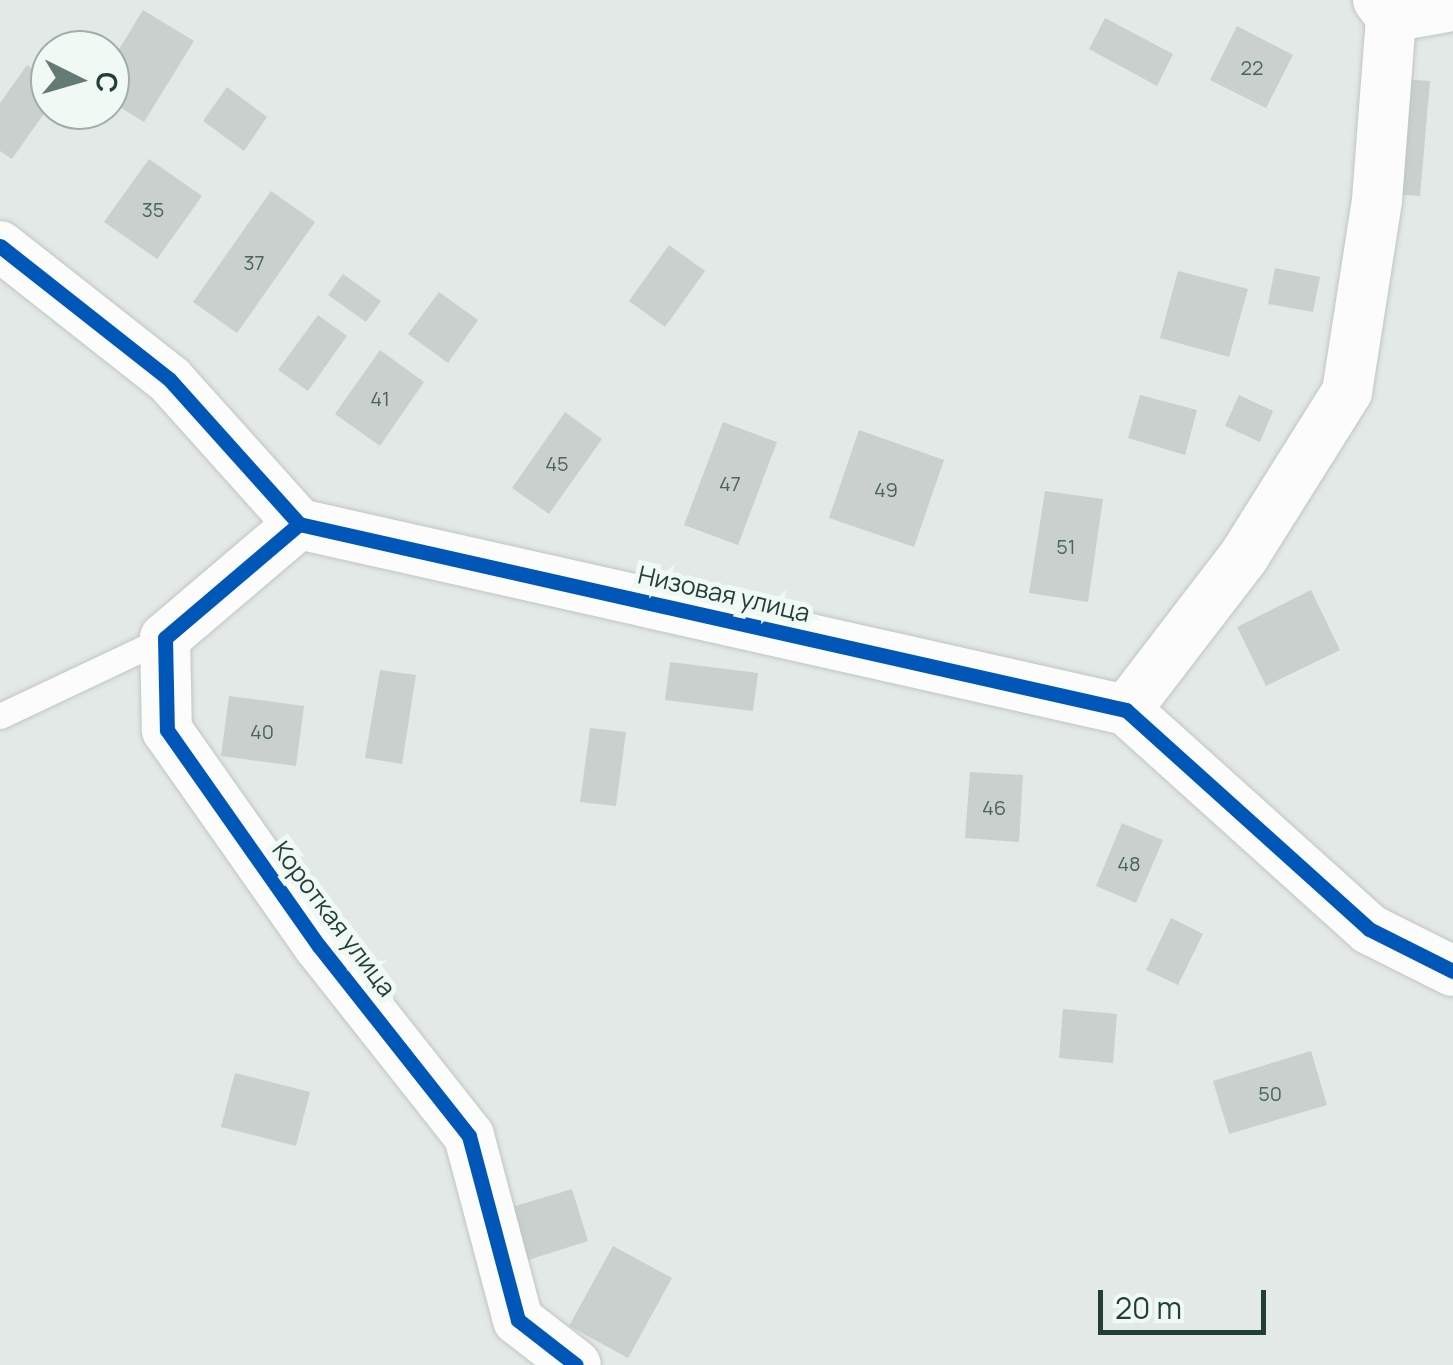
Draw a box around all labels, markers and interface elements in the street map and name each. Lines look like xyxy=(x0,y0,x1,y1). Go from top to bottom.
north arrow xyxy=(30,30,130,130)
house number: 22 xyxy=(1241,55,1263,79)
text: С xyxy=(88,70,128,94)
house number: 35 xyxy=(142,197,164,221)
house number: 37 xyxy=(243,250,265,274)
house number: 41 xyxy=(370,386,390,410)
house number: 45 xyxy=(545,451,569,475)
house number: 47 xyxy=(719,471,741,495)
house number: 49 xyxy=(874,477,898,501)
house number: 51 xyxy=(1056,534,1076,558)
street label: Низовая улица xyxy=(635,560,813,628)
house number: 40 xyxy=(250,719,274,743)
house number: 46 xyxy=(982,795,1006,819)
street label: Короткая улица xyxy=(266,836,402,1002)
house number: 48 xyxy=(1117,851,1141,875)
house number: 50 xyxy=(1258,1081,1282,1105)
scale bar xyxy=(1103,1270,1270,1332)
text: 20 m xyxy=(1115,1287,1182,1328)

